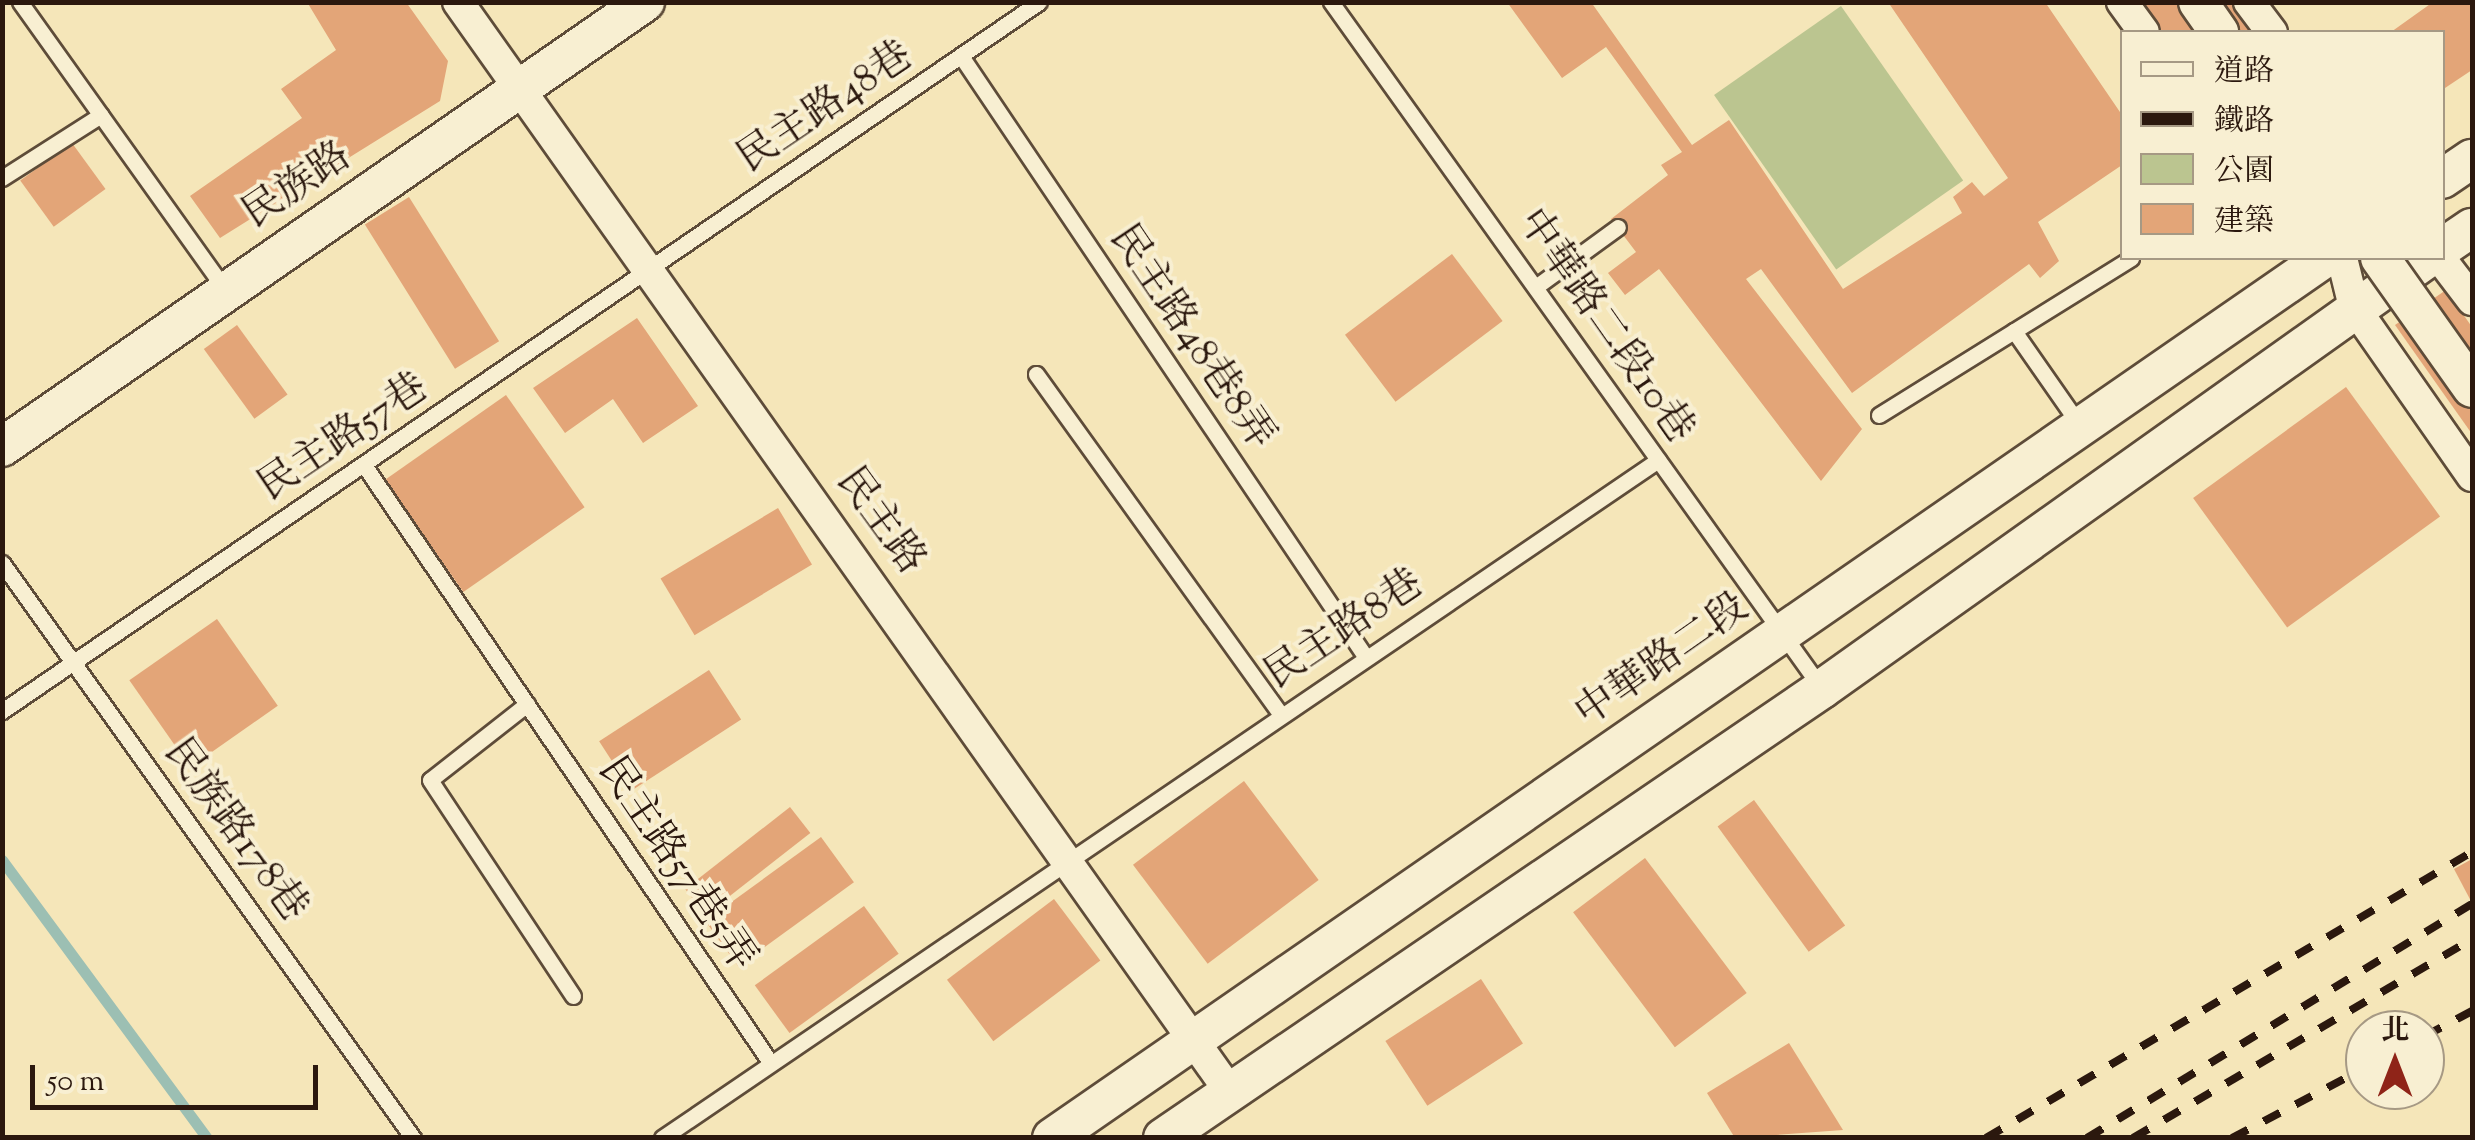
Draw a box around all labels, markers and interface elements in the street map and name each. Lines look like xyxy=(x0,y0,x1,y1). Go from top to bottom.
legend xyxy=(2120,30,2445,260)
street label: 民主路48巷 xyxy=(730,33,922,185)
text: 道路 xyxy=(2214,51,2274,94)
text: 鐵路 xyxy=(2214,101,2274,144)
street label: 民族路 xyxy=(235,134,361,240)
text: 公園 xyxy=(2214,151,2274,194)
street label: 中華路二段10巷 xyxy=(1506,201,1702,453)
text: 建築 xyxy=(2214,201,2274,244)
street label: 民主路48巷8弄 xyxy=(1097,217,1283,459)
street label: 民主路57巷 xyxy=(250,365,438,513)
street label: 民主路 xyxy=(824,459,934,585)
street label: 民主路8巷 xyxy=(1257,561,1433,701)
street label: 中華路二段 xyxy=(1567,585,1759,739)
street label: 民族路178巷 xyxy=(152,730,316,932)
street label: 民主路57巷5弄 xyxy=(586,749,764,981)
north arrow xyxy=(2345,1010,2445,1110)
text: 北 xyxy=(2381,1012,2409,1052)
scale bar xyxy=(35,1045,322,1107)
text: 50 m xyxy=(47,1061,104,1104)

